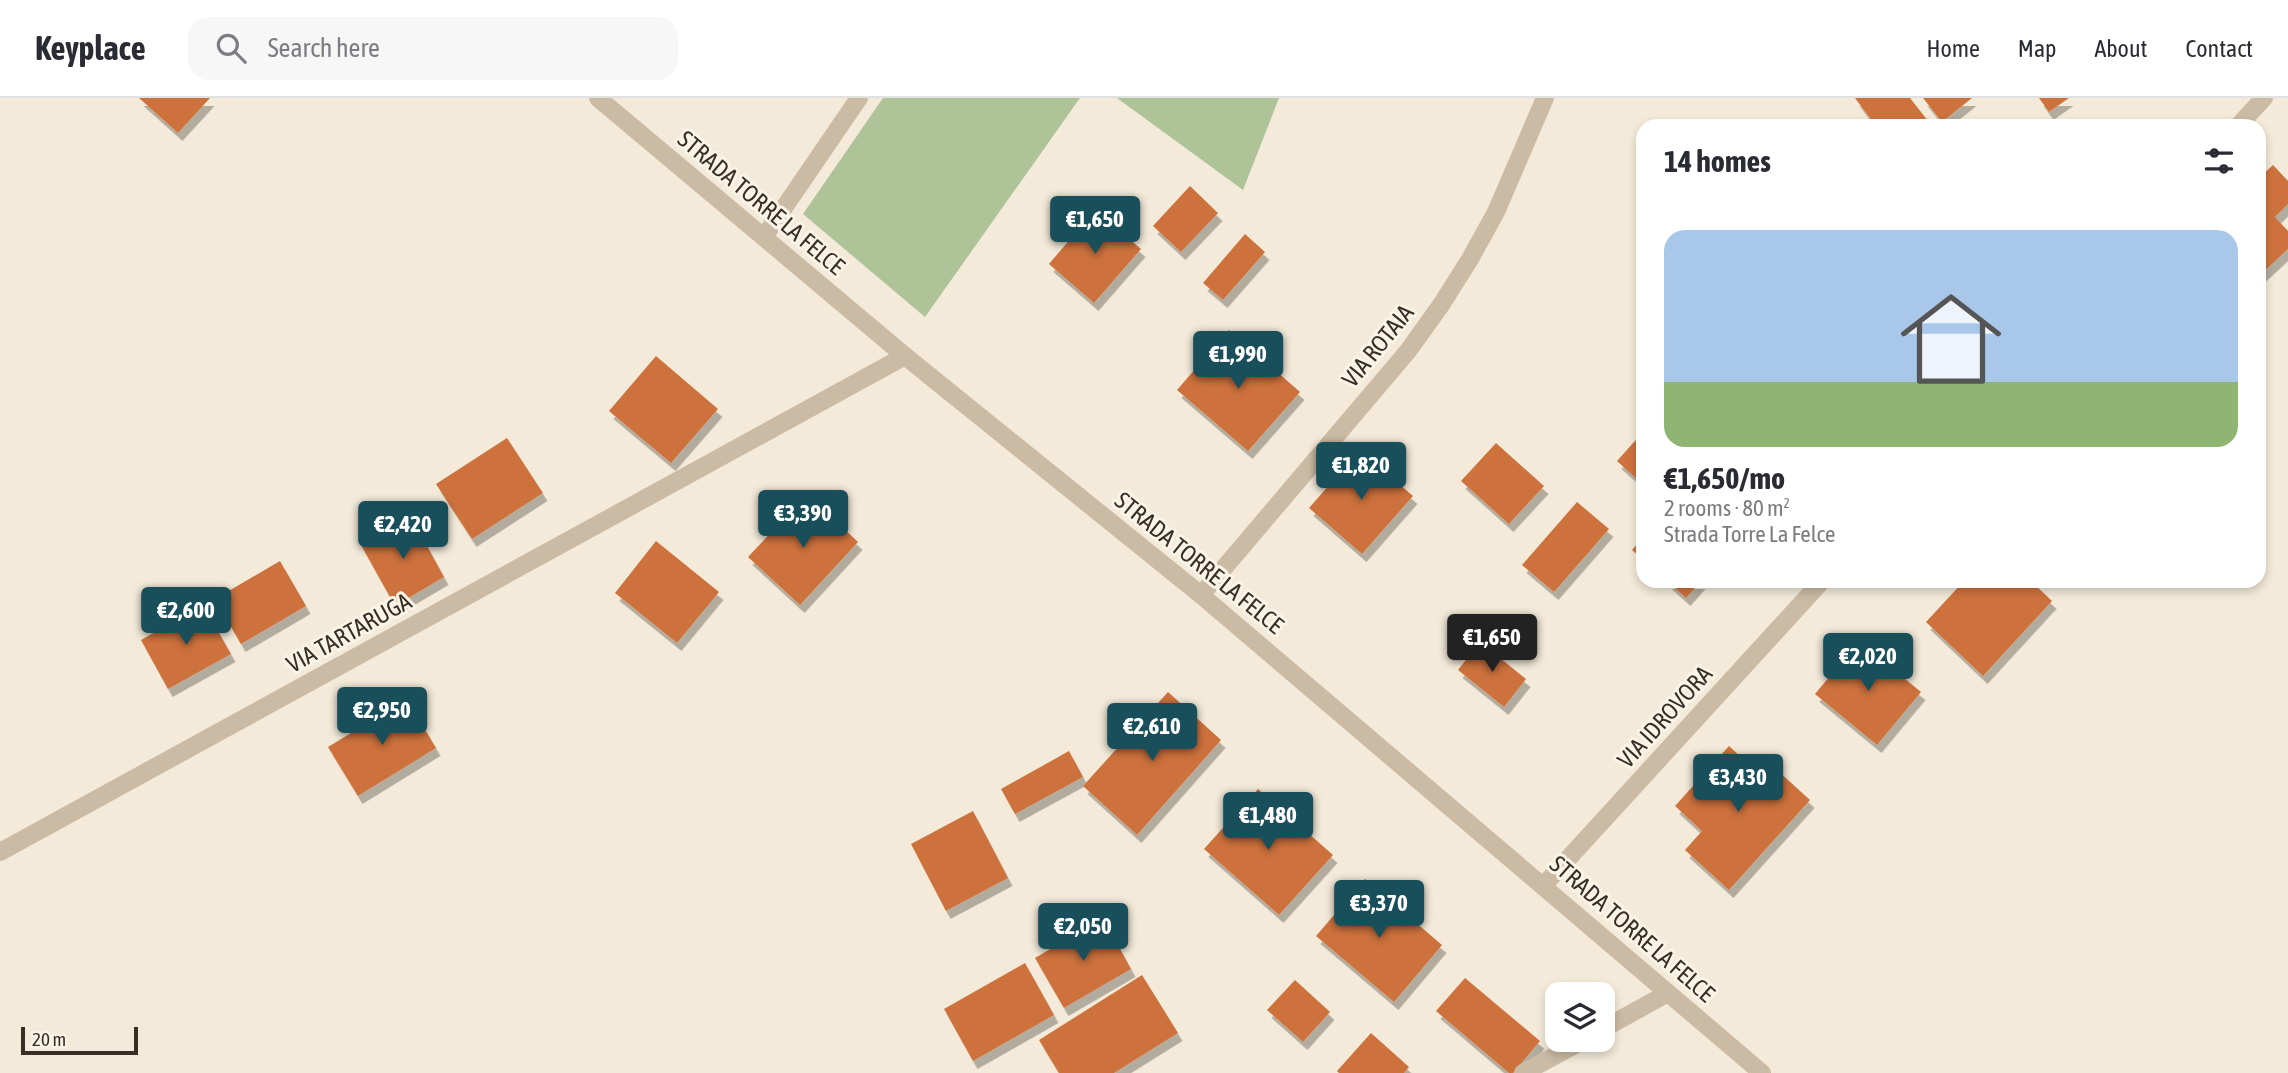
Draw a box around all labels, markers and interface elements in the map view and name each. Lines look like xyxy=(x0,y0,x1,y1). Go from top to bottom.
search box xyxy=(188,17,678,80)
text: Keyplace xyxy=(35,29,146,67)
icon: search xyxy=(212,29,250,67)
text: Search here xyxy=(268,33,380,63)
text: Home xyxy=(1926,35,1980,62)
text: Map xyxy=(2018,35,2056,62)
text: About xyxy=(2094,35,2147,62)
text: Contact xyxy=(2185,35,2253,62)
street label: STRADA TORRE LA FELCE xyxy=(673,125,850,280)
icon: filters xyxy=(2200,142,2238,180)
text: 14 homes xyxy=(1664,144,1771,178)
pin: €1,650 xyxy=(1038,197,1152,256)
text: €1,650 xyxy=(1066,206,1124,232)
icon: home xyxy=(1888,276,2014,402)
street label: VIA ROTAIA xyxy=(1336,299,1419,392)
pin: €1,990 xyxy=(1181,331,1295,391)
text: €1,990 xyxy=(1209,341,1267,367)
pin: €1,820 xyxy=(1304,442,1418,502)
text: €1,820 xyxy=(1332,452,1390,478)
text: €1,650/mo xyxy=(1664,461,1785,495)
street label: STRADA TORRE LA FELCE xyxy=(1110,487,1289,639)
pin: €3,390 xyxy=(746,490,860,550)
text: 2 rooms · 80 m² xyxy=(1664,495,1790,521)
text: €3,390 xyxy=(774,500,832,526)
pin: €2,420 xyxy=(346,502,460,561)
text: €2,420 xyxy=(374,511,432,537)
text: Strada Torre La Felce xyxy=(1664,521,1836,547)
street label: VIA TARTARUGA xyxy=(282,587,416,678)
pin: €2,600 xyxy=(129,588,243,647)
text: €2,600 xyxy=(157,597,215,623)
pin: €1,650 xyxy=(1435,614,1549,674)
text: €1,650 xyxy=(1463,624,1521,650)
pin: €2,020 xyxy=(1811,634,1925,693)
text: €2,020 xyxy=(1839,643,1897,669)
street label: VIA IDROVORA xyxy=(1612,660,1717,773)
pin: €2,950 xyxy=(325,688,439,747)
text: €2,950 xyxy=(353,697,411,723)
pin: €2,610 xyxy=(1095,704,1209,763)
text: €2,610 xyxy=(1123,713,1181,739)
pin: €3,430 xyxy=(1681,754,1795,814)
text: €3,430 xyxy=(1709,764,1767,790)
pin: €1,480 xyxy=(1211,792,1325,852)
text: €1,480 xyxy=(1239,802,1297,828)
street label: STRADA TORRE LA FELCE xyxy=(1545,850,1720,1007)
pin: €3,370 xyxy=(1322,880,1436,940)
text: €3,370 xyxy=(1350,890,1408,916)
pin: €2,050 xyxy=(1026,904,1140,963)
text: €2,050 xyxy=(1054,913,1112,939)
map controls xyxy=(1545,982,1615,1052)
button: layers xyxy=(1545,982,1615,1052)
scale bar xyxy=(21,1024,138,1056)
text: 20 m xyxy=(32,1028,66,1050)

